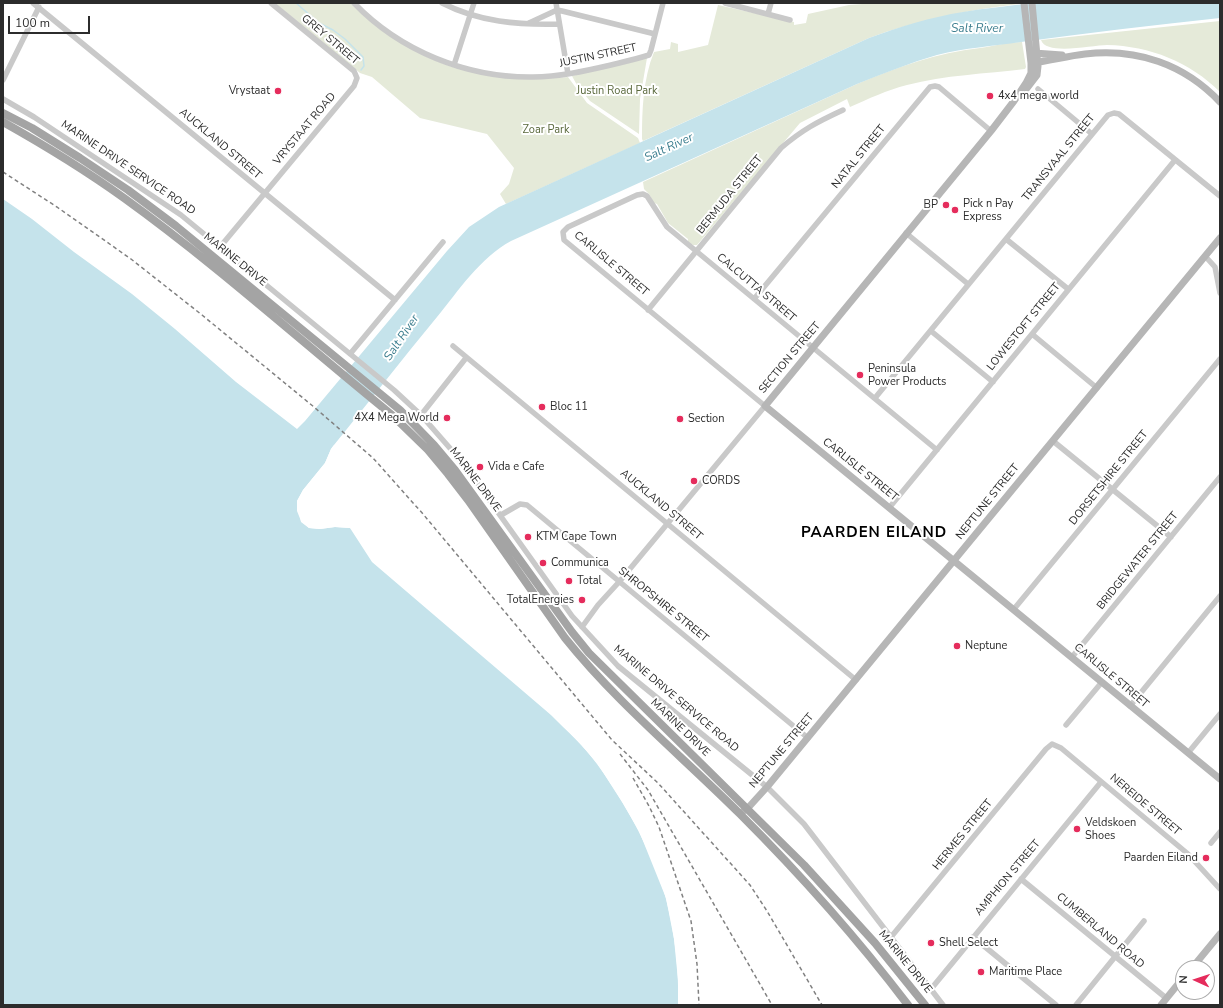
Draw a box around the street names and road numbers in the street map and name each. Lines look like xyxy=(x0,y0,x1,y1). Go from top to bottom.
street label: GREY STREET xyxy=(299,12,361,68)
street label: JUSTIN STREET xyxy=(558,41,638,71)
street label: VRYSTAAT ROAD xyxy=(271,90,339,168)
street label: AUCKLAND STREET xyxy=(176,106,264,182)
street label: TRANSVAAL STREET xyxy=(1020,112,1098,204)
street label: MARINE DRIVE SERVICE ROAD xyxy=(58,118,198,218)
street label: NATAL STREET xyxy=(829,123,889,191)
street label: BERMUDA STREET xyxy=(694,153,766,237)
street label: CARLISLE STREET xyxy=(571,229,651,299)
street label: MARINE DRIVE xyxy=(201,231,269,289)
street label: CALCUTTA STREET xyxy=(714,251,798,325)
street label: LOWESTOFT STREET xyxy=(985,281,1063,373)
street label: SECTION STREET xyxy=(756,320,824,396)
street label: DORSETSHIRE STREET xyxy=(1067,428,1151,528)
street label: CARLISLE STREET xyxy=(820,436,900,504)
street label: MARINE DRIVE xyxy=(446,445,504,515)
street label: NEPTUNE STREET xyxy=(954,462,1022,542)
street label: AUCKLAND STREET xyxy=(617,467,705,543)
street label: BRIDGEWATER STREET xyxy=(1095,509,1181,613)
street label: SHROPSHIRE STREET xyxy=(615,565,711,645)
street label: CARLISLE STREET xyxy=(1071,641,1151,711)
street label: MARINE DRIVE SERVICE ROAD xyxy=(611,643,741,755)
street label: MARINE DRIVE xyxy=(648,696,712,760)
street label: NEPTUNE STREET xyxy=(747,711,817,791)
street label: NEREIDE STREET xyxy=(1107,772,1183,838)
street label: HERMES STREET xyxy=(930,797,996,873)
street label: AMPHION STREET xyxy=(972,837,1044,919)
street label: CUMBERLAND ROAD xyxy=(1053,890,1147,972)
street label: MARINE DRIVE xyxy=(876,928,934,996)

